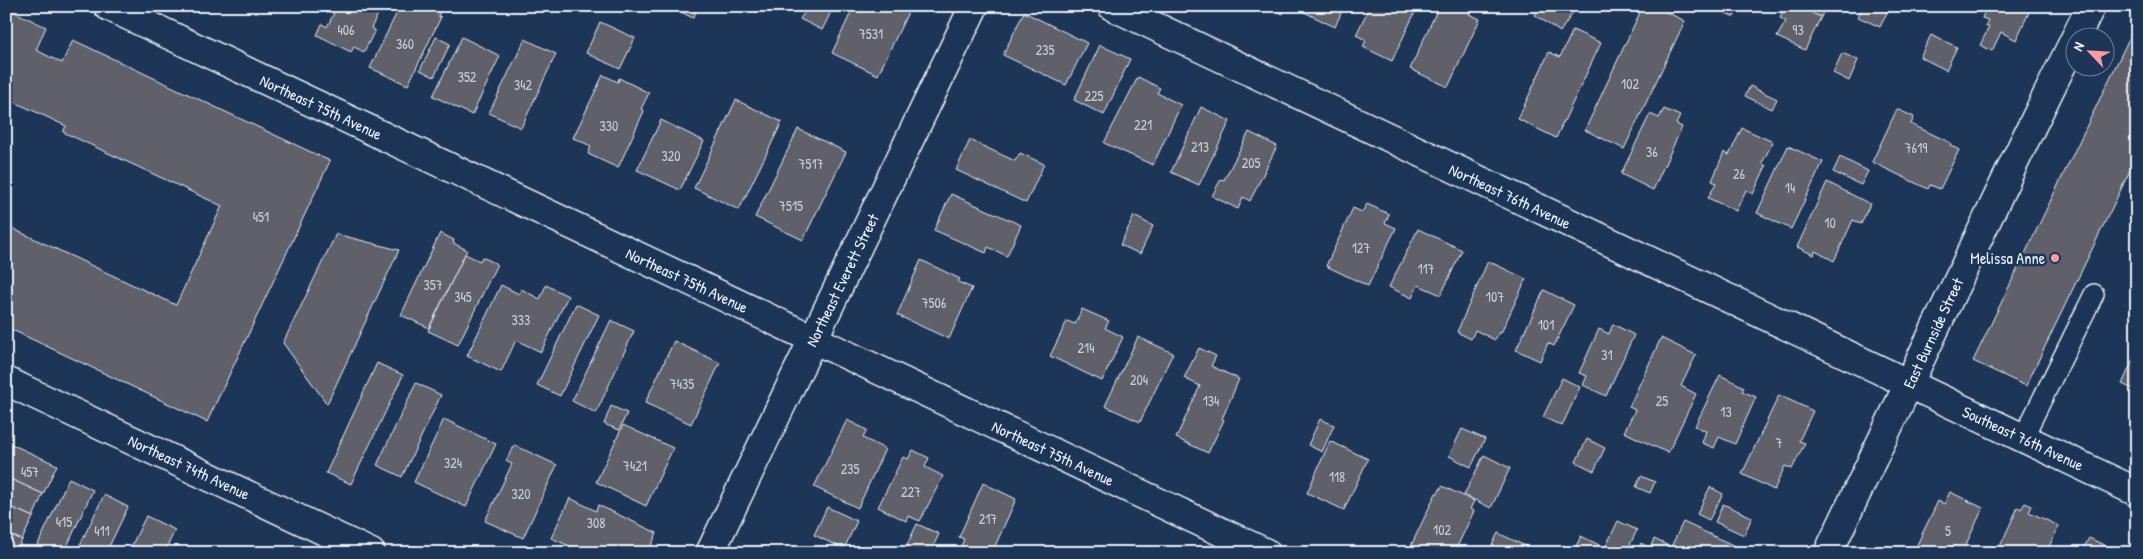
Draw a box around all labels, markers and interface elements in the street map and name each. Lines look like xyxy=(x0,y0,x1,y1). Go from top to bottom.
house number: 406 xyxy=(337,20,355,39)
house number: 93 xyxy=(1792,20,1804,39)
house number: 7531 xyxy=(859,24,883,43)
north arrow xyxy=(2066,28,2116,78)
house number: 360 xyxy=(396,34,414,53)
text: N xyxy=(2068,38,2088,54)
house number: 235 xyxy=(1036,40,1054,59)
house number: 352 xyxy=(458,67,477,86)
street label: Northeast 75th Avenue xyxy=(256,69,386,145)
house number: 102 xyxy=(1621,74,1639,93)
house number: 342 xyxy=(514,75,532,94)
house number: 225 xyxy=(1084,86,1104,105)
house number: 221 xyxy=(1134,115,1152,134)
house number: 330 xyxy=(600,116,618,135)
house number: 213 xyxy=(1191,137,1209,156)
house number: 7619 xyxy=(1905,138,1927,157)
house number: 36 xyxy=(1646,142,1658,161)
house number: 320 xyxy=(661,146,681,165)
house number: 205 xyxy=(1242,153,1260,172)
house number: 7517 xyxy=(799,154,823,173)
street label: Northeast 76th Avenue xyxy=(1445,158,1575,234)
house number: 26 xyxy=(1733,164,1745,183)
house number: 14 xyxy=(1785,178,1795,197)
house number: 7515 xyxy=(779,196,803,215)
house number: 451 xyxy=(253,207,269,226)
street label: Northeast Everett Street xyxy=(800,209,884,350)
house number: 10 xyxy=(1824,213,1836,232)
house number: 127 xyxy=(1352,238,1370,257)
street label: Northeast 75th Avenue xyxy=(622,242,752,318)
place label: Melissa Anne xyxy=(1970,247,2046,269)
marker: Melissa Anne xyxy=(2049,252,2061,264)
house number: 117 xyxy=(1417,259,1435,278)
street label: East Burnside Street xyxy=(1898,274,1969,392)
house number: 357 xyxy=(423,275,443,294)
house number: 345 xyxy=(454,287,472,306)
house number: 107 xyxy=(1486,287,1504,306)
house number: 7506 xyxy=(922,293,947,312)
house number: 333 xyxy=(512,310,530,329)
house number: 101 xyxy=(1538,315,1554,334)
house number: 214 xyxy=(1078,338,1094,357)
house number: 31 xyxy=(1601,345,1613,364)
house number: 204 xyxy=(1130,370,1148,389)
house number: 7435 xyxy=(670,374,694,393)
house number: 134 xyxy=(1203,391,1219,410)
house number: 25 xyxy=(1656,391,1668,410)
street label: Southeast 76th Avenue xyxy=(1959,400,2088,476)
house number: 13 xyxy=(1720,402,1732,421)
street label: Northeast 75th Avenue xyxy=(988,415,1118,491)
street label: Northeast 74th Avenue xyxy=(125,429,254,505)
house number: 7 xyxy=(1776,433,1783,452)
house number: 324 xyxy=(444,453,462,472)
house number: 7421 xyxy=(623,456,647,475)
house number: 235 xyxy=(841,459,859,478)
house number: 457 xyxy=(21,462,39,481)
house number: 118 xyxy=(1329,467,1345,486)
house number: 227 xyxy=(901,482,921,501)
house number: 320 xyxy=(511,484,531,503)
house number: 217 xyxy=(979,509,997,528)
house number: 415 xyxy=(56,512,72,531)
house number: 308 xyxy=(587,513,605,532)
house number: 102 xyxy=(1433,520,1451,539)
house number: 411 xyxy=(94,521,110,540)
house number: 5 xyxy=(1945,521,1951,540)

